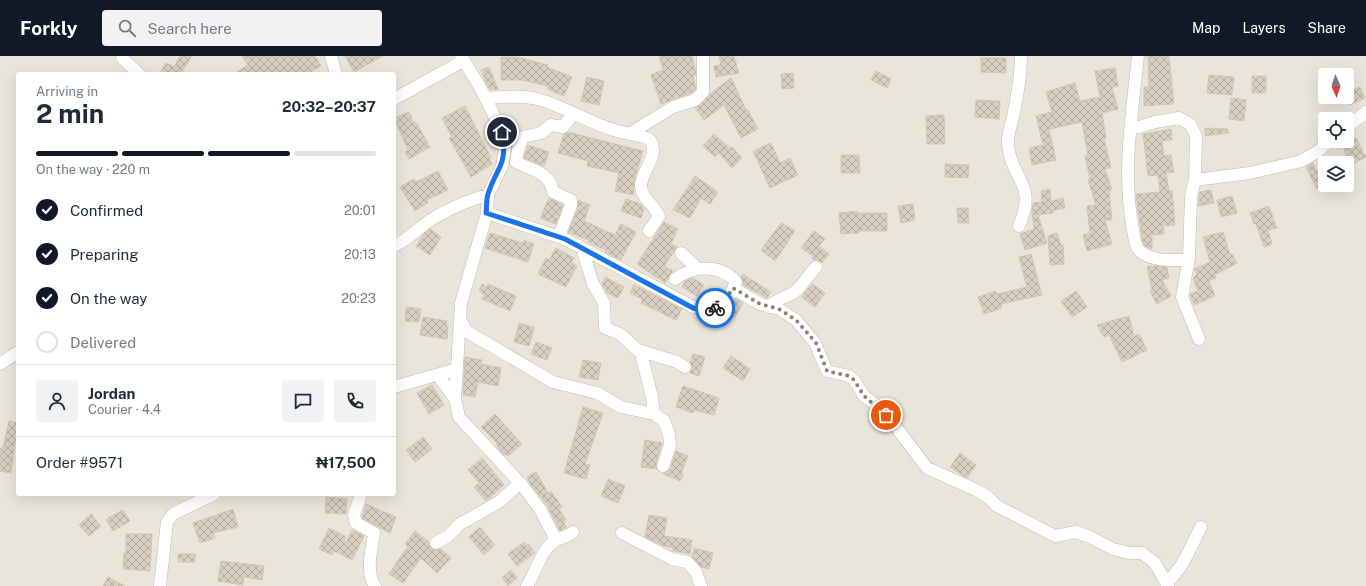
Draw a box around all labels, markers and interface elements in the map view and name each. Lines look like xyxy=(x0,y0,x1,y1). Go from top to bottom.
search box xyxy=(102,10,382,46)
text: Forkly xyxy=(20,17,78,39)
icon: search xyxy=(116,17,138,39)
text: Search here xyxy=(148,20,232,37)
text: Map xyxy=(1192,20,1220,36)
text: Layers xyxy=(1242,20,1286,36)
text: Share xyxy=(1308,20,1346,36)
north arrow xyxy=(1318,68,1354,104)
map controls xyxy=(1318,68,1354,192)
text: Arriving in xyxy=(36,84,98,99)
text: 2 min xyxy=(36,98,104,129)
text: 20:32–20:37 xyxy=(282,98,376,115)
button: locate xyxy=(1318,112,1354,148)
pin xyxy=(485,115,519,149)
icon: home xyxy=(491,121,513,143)
button: layers xyxy=(1318,156,1354,192)
text: On the way · 220 m xyxy=(36,162,150,177)
icon: check xyxy=(36,199,58,221)
text: Confirmed xyxy=(70,202,143,219)
text: 20:01 xyxy=(344,203,376,218)
icon: check xyxy=(36,243,58,265)
text: Preparing xyxy=(70,246,139,263)
text: 20:13 xyxy=(344,247,376,262)
icon: check xyxy=(36,287,58,309)
courier xyxy=(695,288,735,328)
text: On the way xyxy=(70,290,147,307)
text: 20:23 xyxy=(341,291,376,306)
icon: bike xyxy=(704,297,726,319)
text: Delivered xyxy=(70,334,136,351)
button: person xyxy=(36,380,78,422)
button: chat xyxy=(282,380,324,422)
button: phone xyxy=(334,380,376,422)
text: Jordan xyxy=(88,385,135,402)
pin xyxy=(869,398,903,432)
text: Courier · 4.4 xyxy=(88,402,161,417)
icon: bag xyxy=(875,404,897,426)
text: Order #9571 xyxy=(36,454,123,471)
text: ₦17,500 xyxy=(316,454,376,471)

